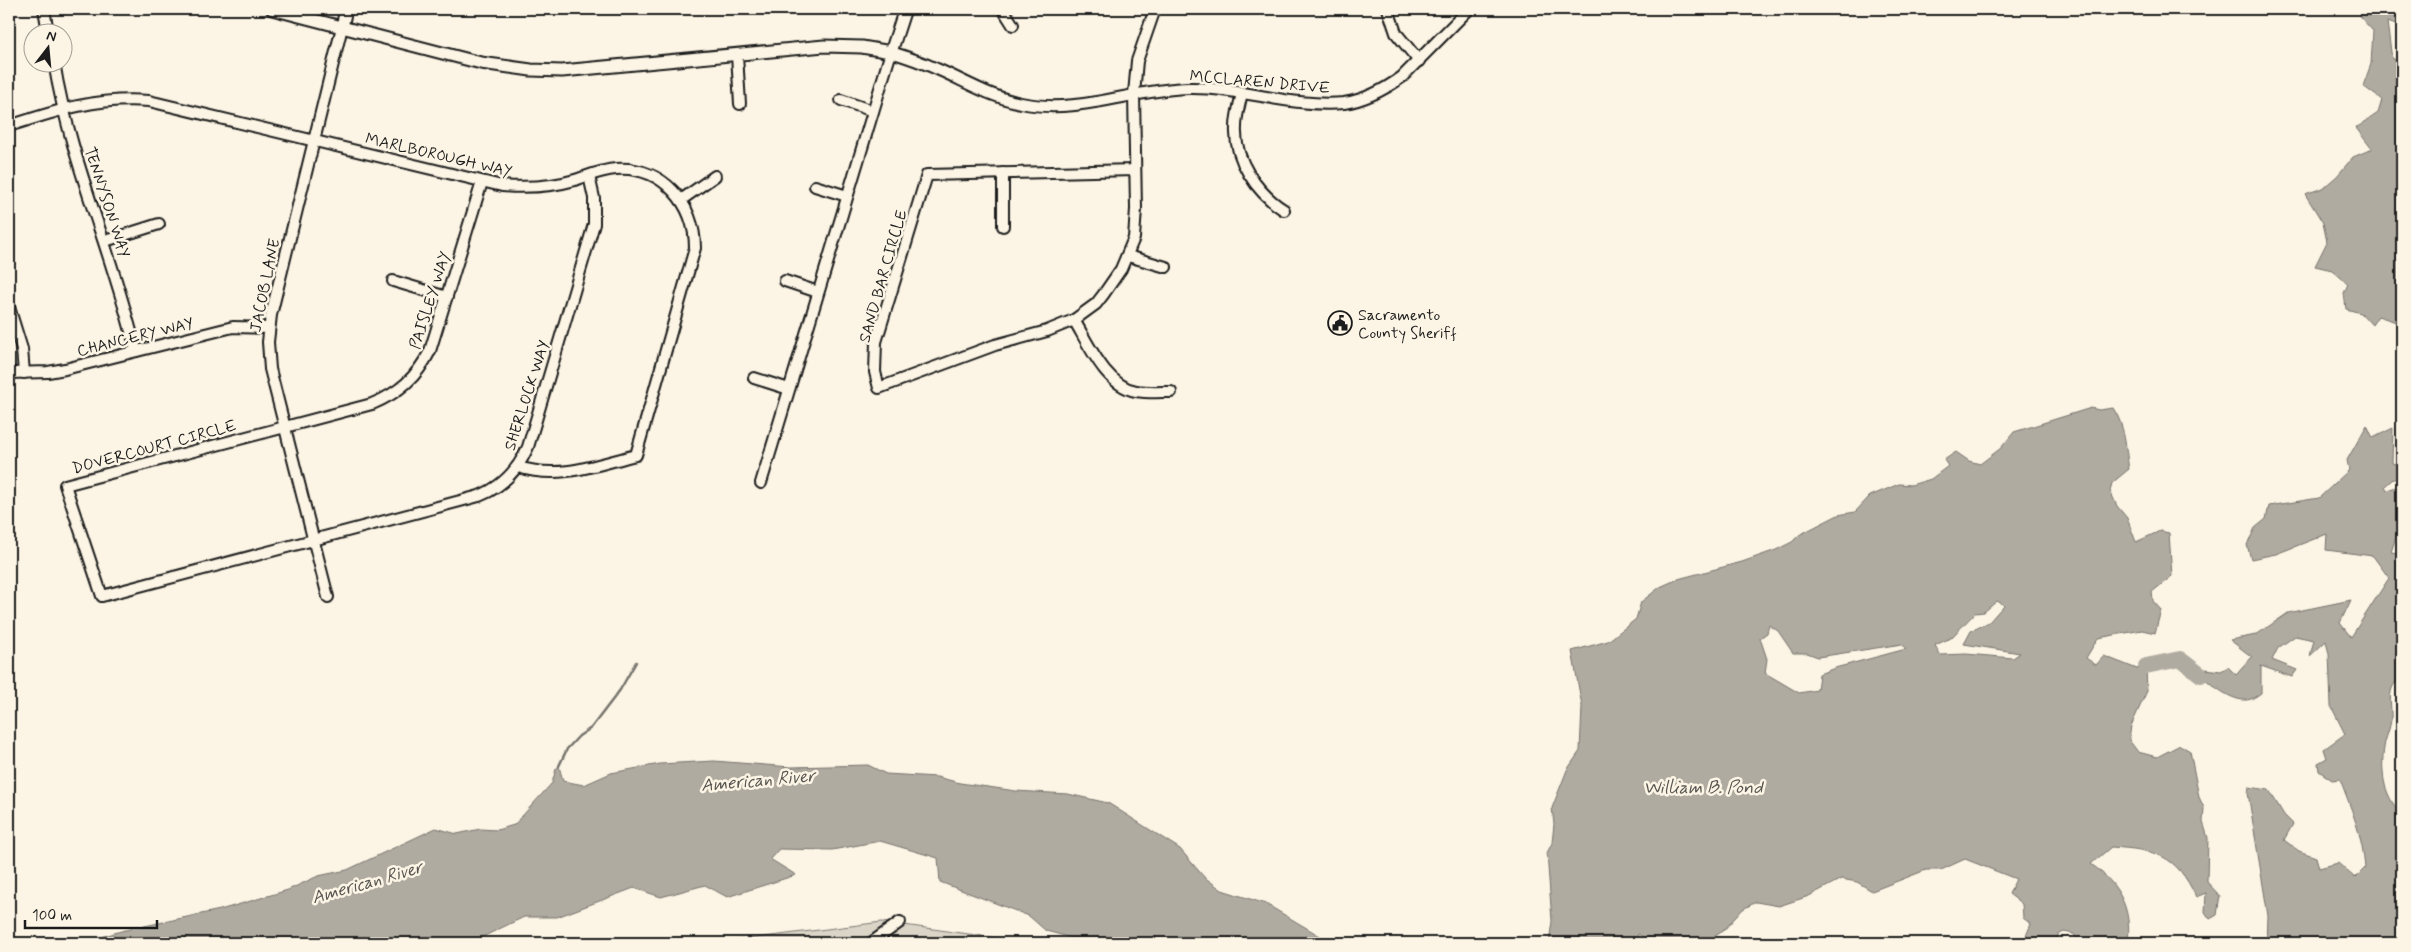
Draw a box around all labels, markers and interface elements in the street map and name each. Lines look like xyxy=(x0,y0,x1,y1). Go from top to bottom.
north arrow xyxy=(22,22,72,72)
text: N xyxy=(44,27,58,46)
street label: MCCLAREN DRIVE xyxy=(1189,66,1331,99)
street label: MARLBOROUGH WAY xyxy=(363,128,514,183)
street label: TENNYSON WAY xyxy=(79,144,134,261)
street label: SAND BAR CIRCLE xyxy=(854,208,912,345)
street label: JACOB LANE xyxy=(245,237,286,334)
street label: PAISLEY WAY xyxy=(405,249,456,352)
place label: Sacramento County Sheriff xyxy=(1358,305,1457,344)
public building icon: Sacramento County Sheriff xyxy=(1327,310,1353,336)
street label: CHANCERY WAY xyxy=(75,313,196,362)
street label: SHERLOCK WAY xyxy=(500,338,555,453)
street label: DOVERCOURT CIRCLE xyxy=(70,415,239,480)
water label: American River xyxy=(700,764,818,798)
water label: William B. Pond xyxy=(1643,776,1764,800)
water label: American River xyxy=(309,855,428,910)
scale bar xyxy=(25,897,158,929)
text: 100 m xyxy=(32,906,72,926)

